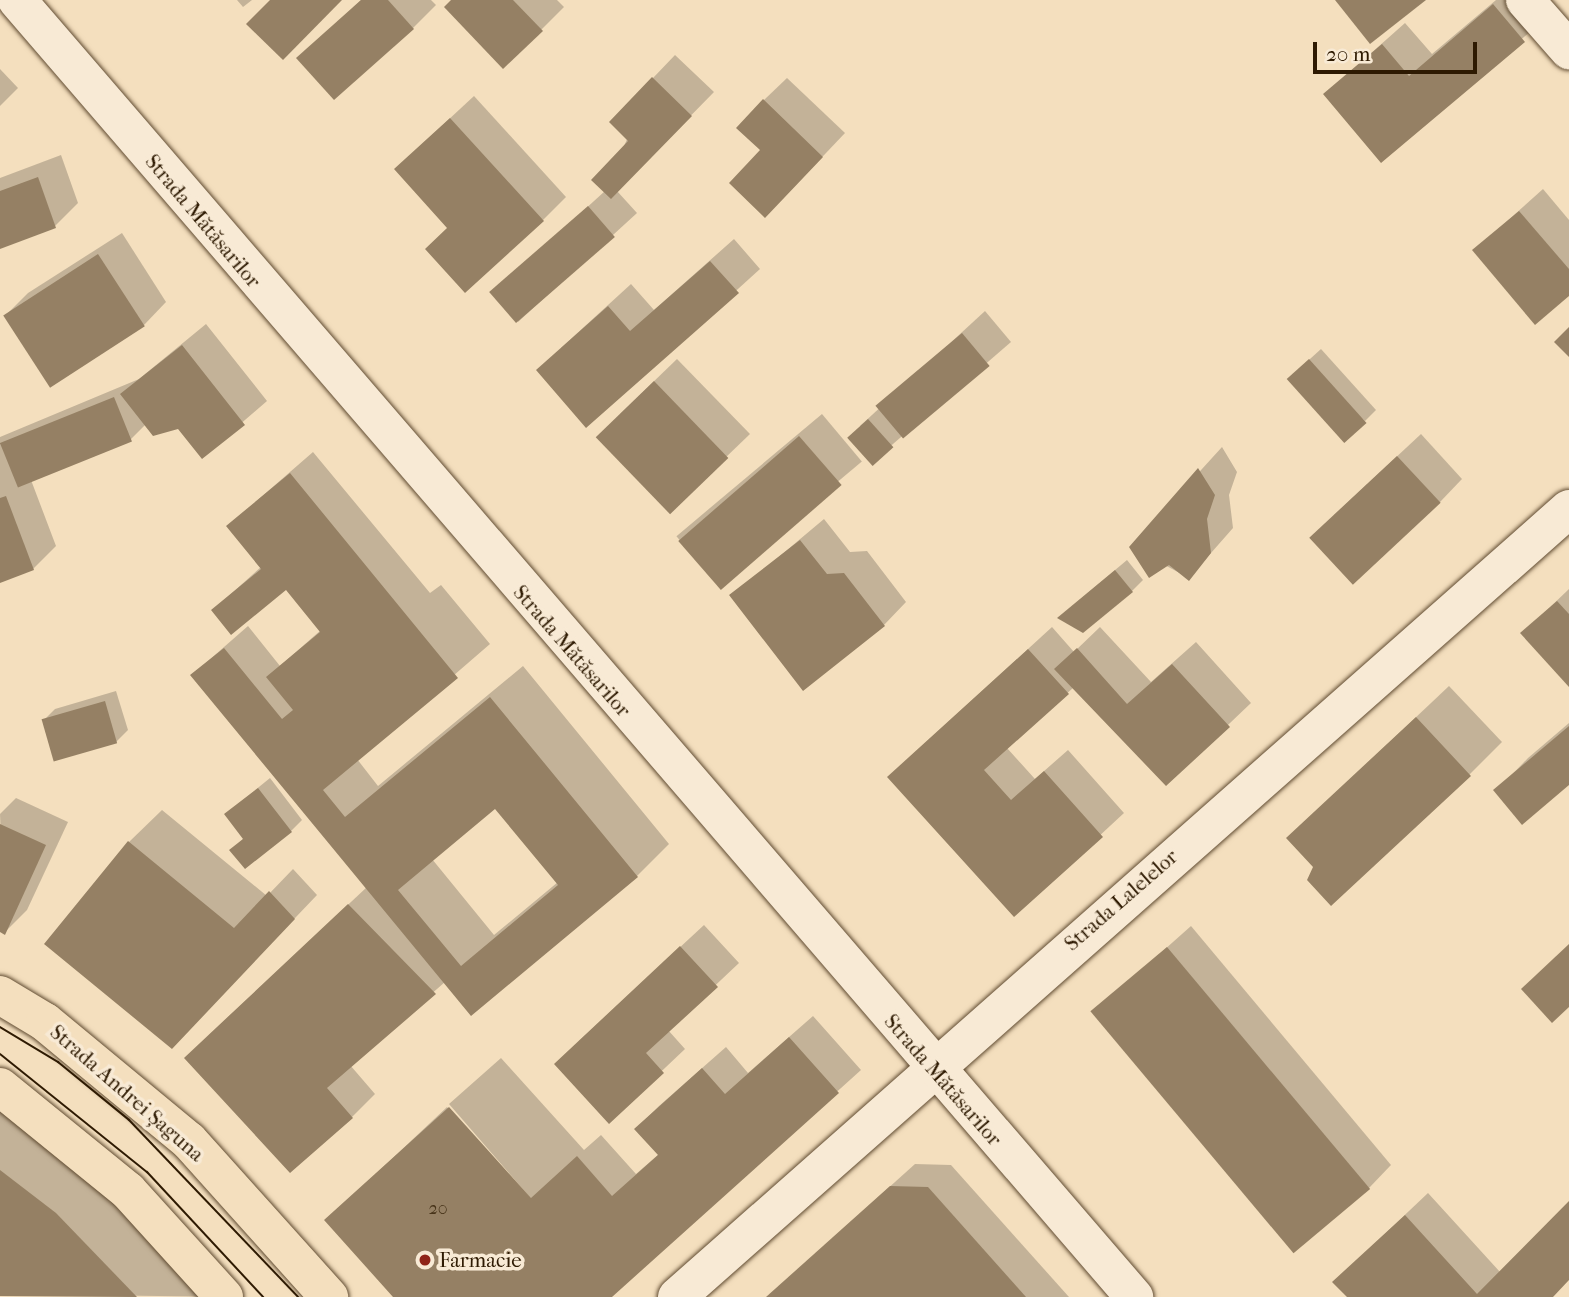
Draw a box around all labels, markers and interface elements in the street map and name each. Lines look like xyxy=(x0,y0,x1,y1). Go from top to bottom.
scale bar xyxy=(1317,28,1482,72)
text: 20 m xyxy=(1326,42,1370,66)
street label: Strada Mătăsarilor xyxy=(140,149,266,293)
street label: Strada Mătăsarilor xyxy=(508,580,636,722)
street label: Strada Lalelelor xyxy=(1059,844,1183,956)
street label: Strada Mătăsarilor xyxy=(879,1009,1007,1151)
street label: Strada Andrei Șaguna xyxy=(45,1019,209,1167)
house number: 20 xyxy=(428,1198,448,1220)
place label: Farmacie xyxy=(439,1247,522,1273)
marker: Farmacie xyxy=(417,1252,433,1268)

